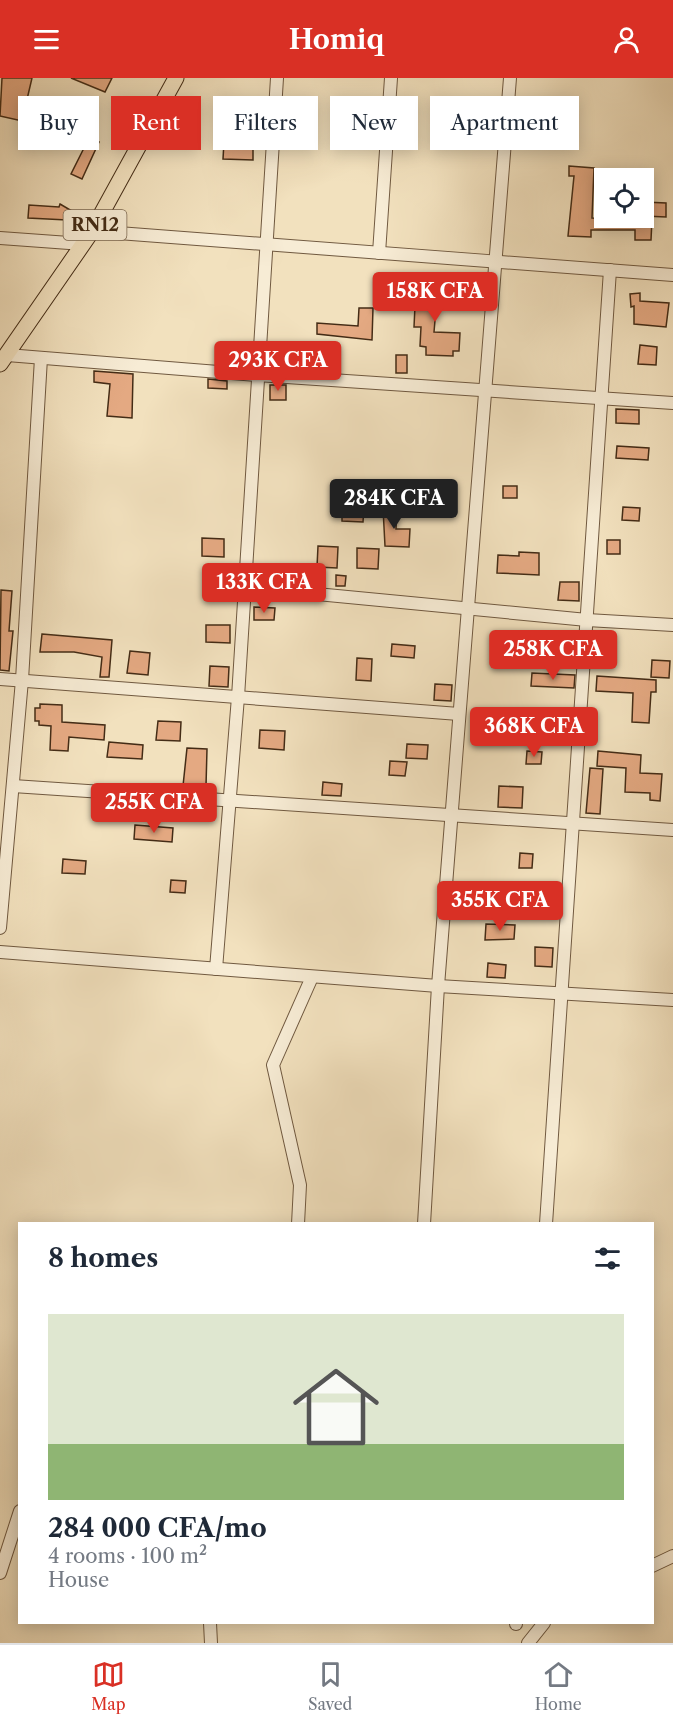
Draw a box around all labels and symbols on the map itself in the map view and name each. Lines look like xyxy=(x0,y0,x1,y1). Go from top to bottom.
road number: RN12 xyxy=(64,210,127,240)
pin: 158K CFA xyxy=(373,272,497,323)
pin: 293K CFA xyxy=(216,341,340,392)
pin: 284K CFA xyxy=(332,479,456,530)
pin: 133K CFA xyxy=(202,563,326,614)
pin: 258K CFA xyxy=(491,630,615,681)
pin: 368K CFA xyxy=(472,707,596,758)
pin: 255K CFA xyxy=(92,783,216,834)
pin: 355K CFA xyxy=(438,881,562,932)

